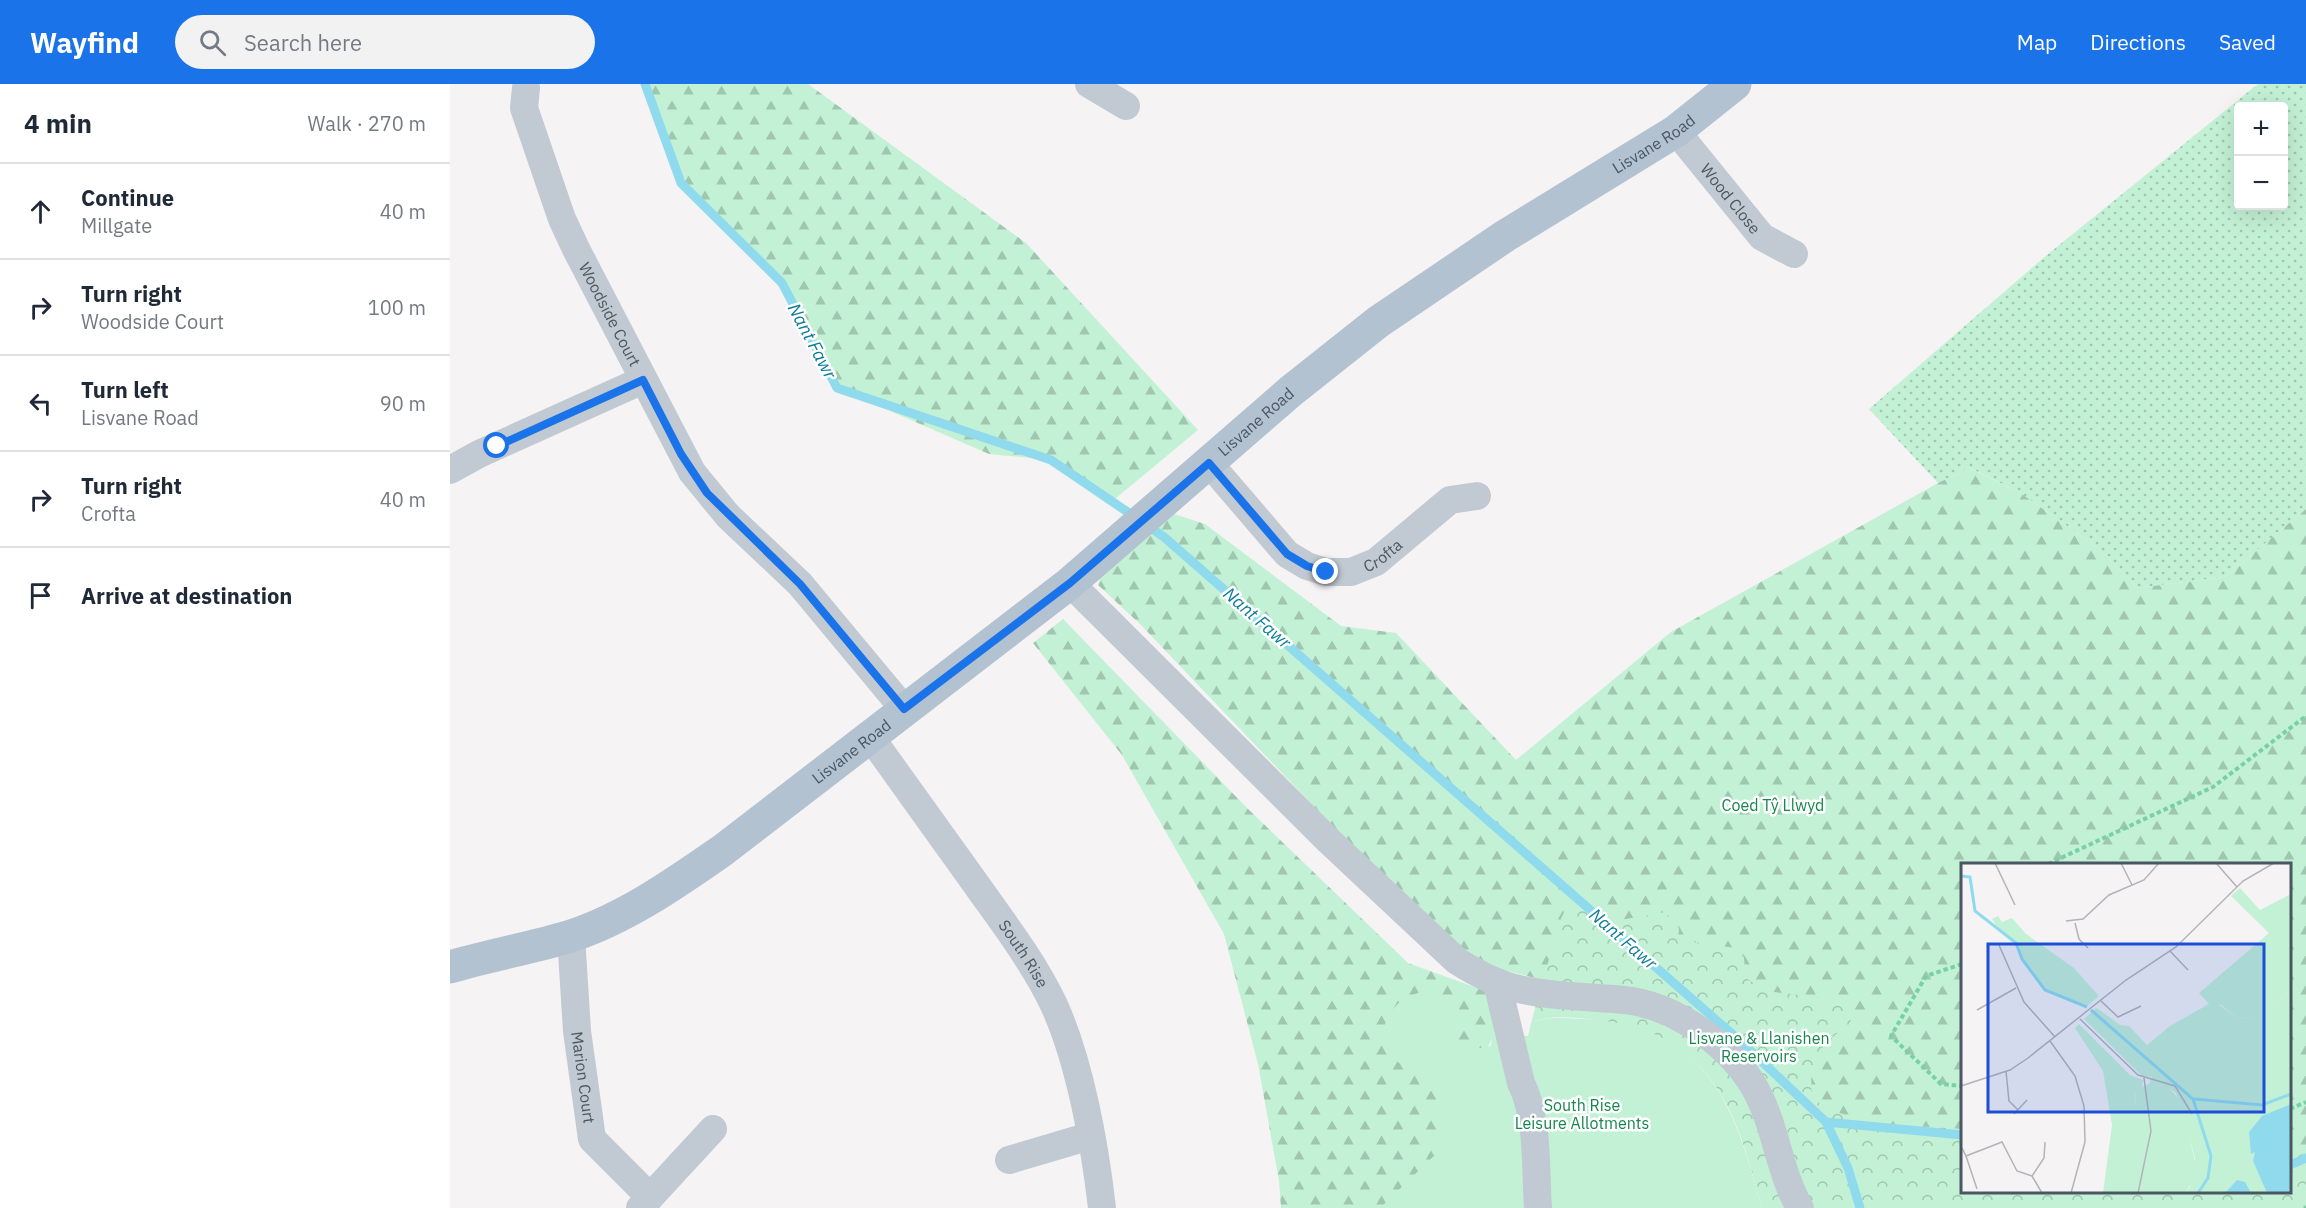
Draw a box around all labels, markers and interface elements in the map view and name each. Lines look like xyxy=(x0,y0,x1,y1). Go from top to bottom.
search box xyxy=(175,15,595,69)
text: Wayfind xyxy=(30,24,139,61)
icon: search xyxy=(196,26,229,59)
text: Search here xyxy=(244,28,362,57)
text: Map xyxy=(2017,28,2057,56)
text: Directions xyxy=(2090,28,2186,56)
text: Saved xyxy=(2219,28,2276,56)
map controls xyxy=(2234,102,2288,210)
button: + xyxy=(2234,102,2288,156)
text: 4 min xyxy=(24,106,92,140)
text: Walk · 270 m xyxy=(308,110,426,137)
street label: Lisvane Road xyxy=(1608,110,1699,178)
button: − xyxy=(2234,156,2288,210)
street label: Wood Close xyxy=(1696,159,1765,238)
text: Continue xyxy=(81,183,174,212)
icon: ahead xyxy=(24,195,57,228)
text: 40 m xyxy=(380,198,426,225)
text: Millgate xyxy=(81,212,152,239)
street label: Woodside Court xyxy=(575,259,645,370)
text: Turn right xyxy=(81,279,182,308)
icon: right xyxy=(24,291,57,324)
text: 100 m xyxy=(368,294,426,321)
water label: Nant Fawr xyxy=(783,299,842,383)
text: Woodside Court xyxy=(81,308,224,335)
text: Turn left xyxy=(81,375,169,404)
street label: Lisvane Road xyxy=(1213,383,1298,460)
icon: left xyxy=(24,387,57,420)
text: 90 m xyxy=(380,390,426,417)
text: Lisvane Road xyxy=(81,404,199,431)
route start xyxy=(483,432,509,458)
text: Turn right xyxy=(81,471,182,500)
icon: right xyxy=(24,483,57,516)
text: 40 m xyxy=(380,486,426,513)
text: Crofta xyxy=(81,500,136,527)
street label: Crofta xyxy=(1360,534,1406,576)
route end xyxy=(1312,558,1338,584)
icon: arrive xyxy=(24,579,57,612)
text: Arrive at destination xyxy=(81,581,292,610)
water label: Nant Fawr xyxy=(1219,582,1296,654)
street label: Lisvane Road xyxy=(808,715,895,788)
park label: Coed Tŷ Llwyd xyxy=(1722,795,1824,815)
inset map xyxy=(1961,863,2291,1193)
water label: Nant Fawr xyxy=(1585,903,1662,975)
street label: South Rise xyxy=(995,916,1053,991)
park label: Lisvane & Llanishen Reservoirs xyxy=(1688,1028,1830,1066)
street label: Marion Court xyxy=(567,1030,600,1125)
park label: South Rise Leisure Allotments xyxy=(1515,1095,1649,1133)

